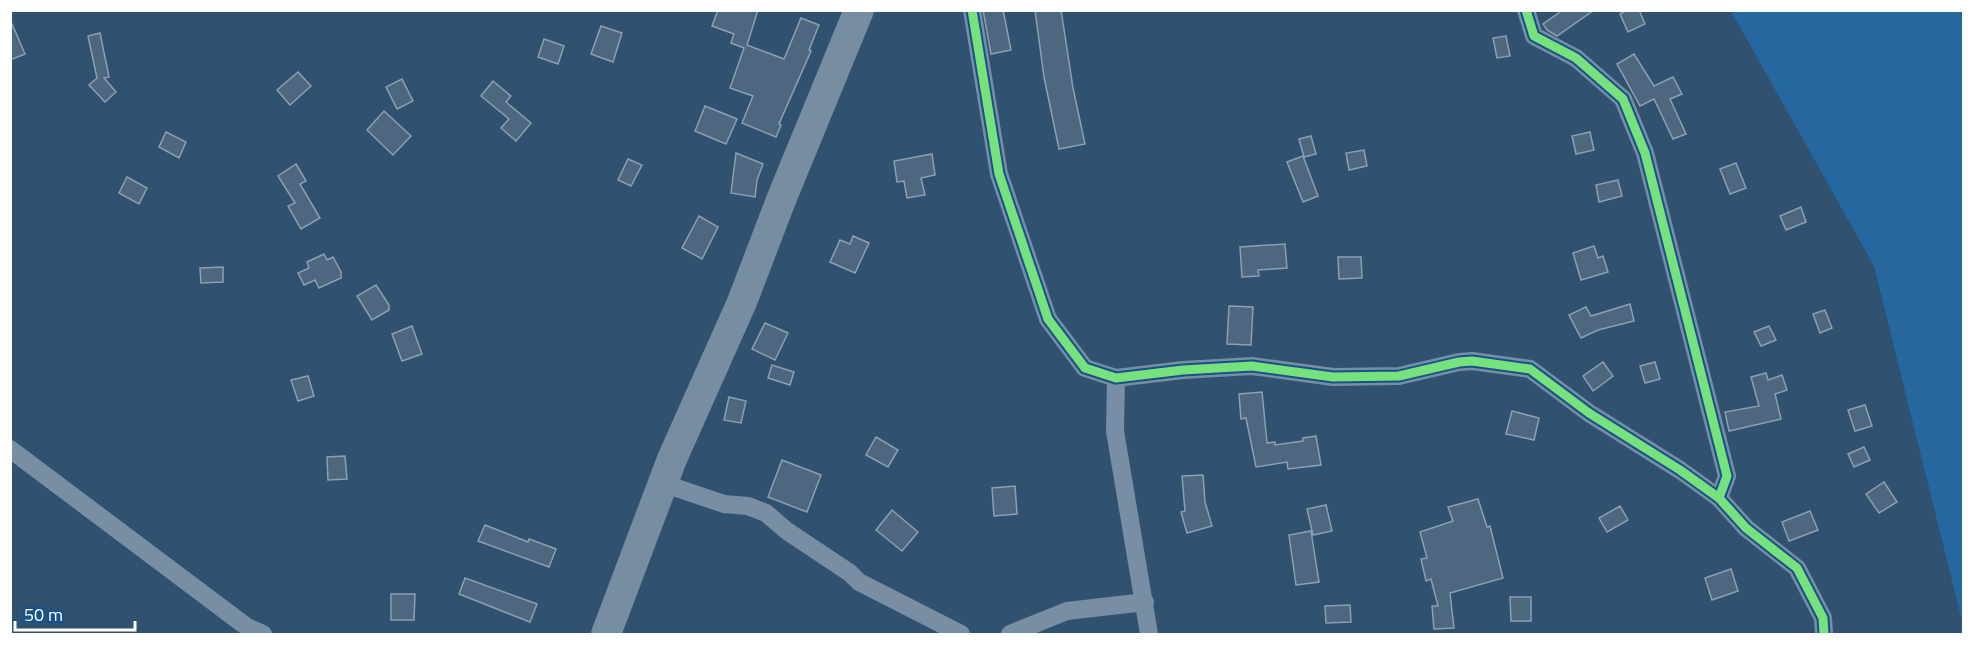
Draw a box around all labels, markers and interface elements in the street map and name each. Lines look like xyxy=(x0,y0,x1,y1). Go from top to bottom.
scale bar xyxy=(15,594,135,632)
text: 50 m xyxy=(24,601,63,628)

